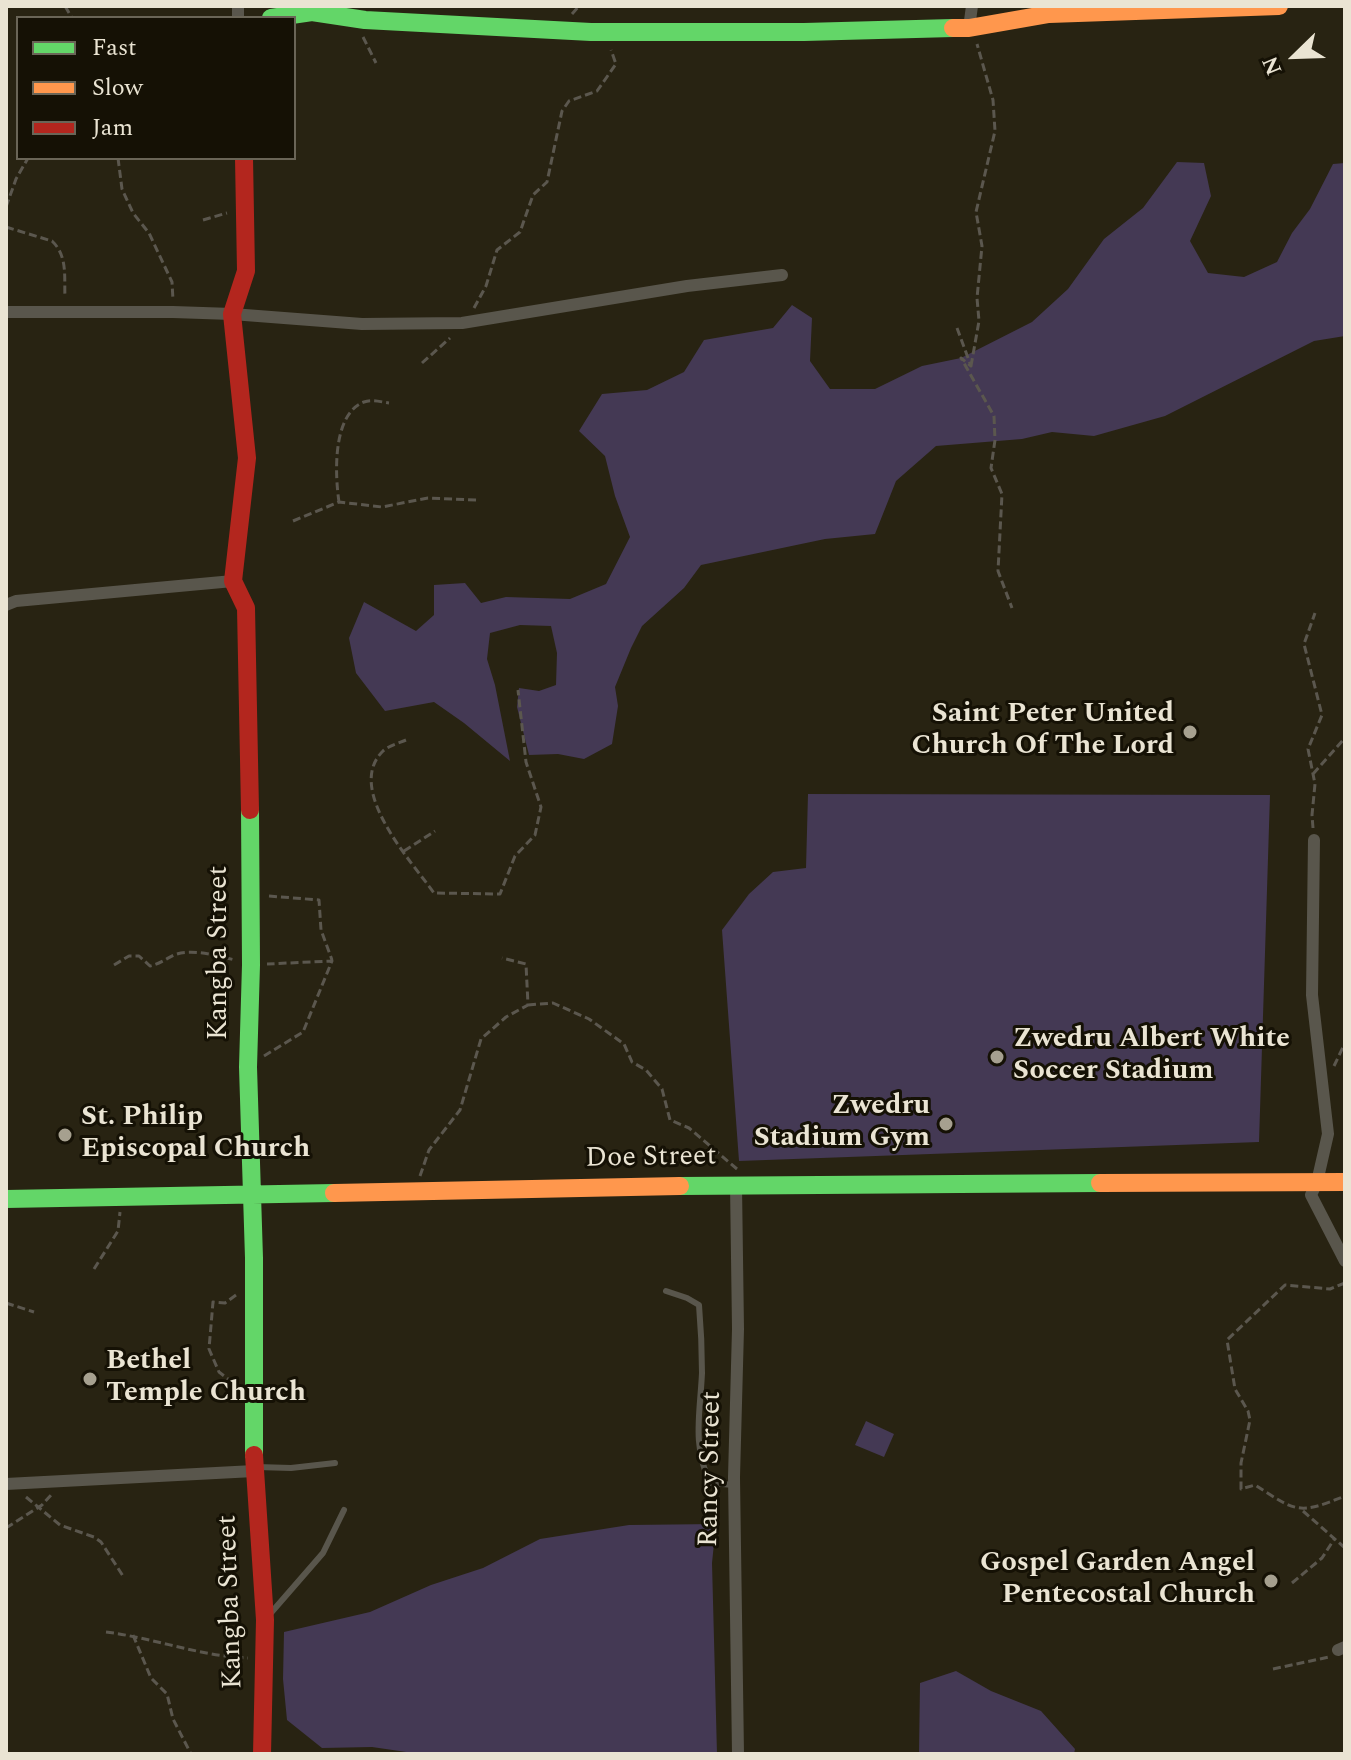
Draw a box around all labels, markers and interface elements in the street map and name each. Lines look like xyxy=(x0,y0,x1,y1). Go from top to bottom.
legend xyxy=(16,16,296,160)
north arrow xyxy=(1255,16,1335,96)
text: Fast xyxy=(92,30,137,66)
text: N xyxy=(1254,51,1291,80)
text: Slow xyxy=(92,70,143,106)
text: Jam xyxy=(92,110,133,146)
place label: Saint Peter United Church Of The Lord xyxy=(912,699,1174,765)
marker: Saint Peter United Church Of The Lord xyxy=(1181,723,1199,741)
street label: Kangba Street xyxy=(204,866,238,1040)
place label: Zwedru Albert White Soccer Stadium xyxy=(1013,1024,1290,1090)
marker: Zwedru Albert White Soccer Stadium xyxy=(988,1048,1006,1066)
place label: Zwedru Stadium Gym xyxy=(754,1091,930,1157)
place label: St. Philip Episcopal Church xyxy=(81,1102,310,1168)
marker: Zwedru Stadium Gym xyxy=(937,1115,955,1133)
marker: St. Philip Episcopal Church xyxy=(56,1126,74,1144)
street label: Doe Street xyxy=(585,1141,717,1177)
place label: Bethel Temple Church xyxy=(106,1346,306,1412)
marker: Bethel Temple Church xyxy=(81,1370,99,1388)
street label: Rancy Street xyxy=(694,1391,730,1547)
street label: Kangba Street xyxy=(212,1514,252,1690)
place label: Gospel Garden Angel Pentecostal Church xyxy=(980,1548,1255,1614)
marker: Gospel Garden Angel Pentecostal Church xyxy=(1262,1572,1280,1590)

